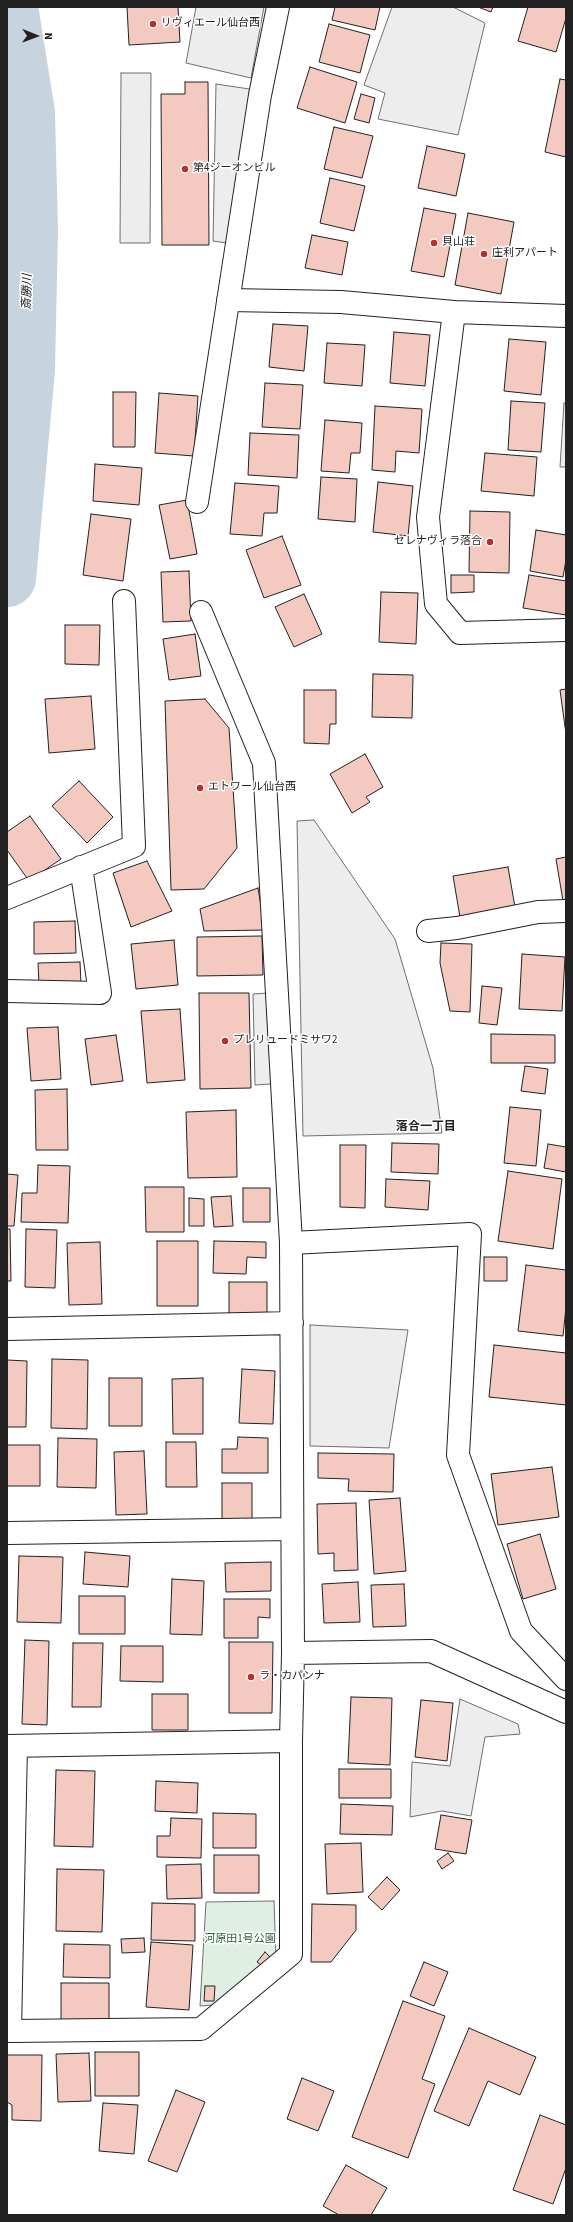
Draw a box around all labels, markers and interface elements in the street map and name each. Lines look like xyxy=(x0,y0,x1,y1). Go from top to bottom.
north arrow xyxy=(16,16,56,56)
place label: リヴィエール仙台西 xyxy=(161,17,260,31)
marker: リヴィエール仙台西 xyxy=(148,19,158,29)
text: N xyxy=(41,32,56,40)
place label: 第4ジーオンビル xyxy=(193,162,275,176)
marker: 第4ジーオンビル xyxy=(180,164,190,174)
place label: 貝山荘 xyxy=(442,236,475,250)
marker: 貝山荘 xyxy=(429,238,439,248)
place label: 庄利アパート xyxy=(492,247,558,261)
marker: 庄利アパート xyxy=(479,249,489,259)
water label: 斎勝川 xyxy=(20,274,36,310)
place label: セレナヴィラ落合 xyxy=(394,535,482,549)
marker: セレナヴィラ落合 xyxy=(485,537,495,547)
place label: エトワール仙台西 xyxy=(208,781,296,795)
marker: エトワール仙台西 xyxy=(195,783,205,793)
place label: プレリュードミサワ2 xyxy=(233,1034,337,1048)
marker: プレリュードミサワ2 xyxy=(220,1036,230,1046)
district label: 落合一丁目 xyxy=(396,1120,456,1134)
place label: ラ・カパンナ xyxy=(259,1670,325,1684)
marker: ラ・カパンナ xyxy=(246,1672,256,1682)
park label: 河原田1号公園 xyxy=(204,1933,276,1947)

